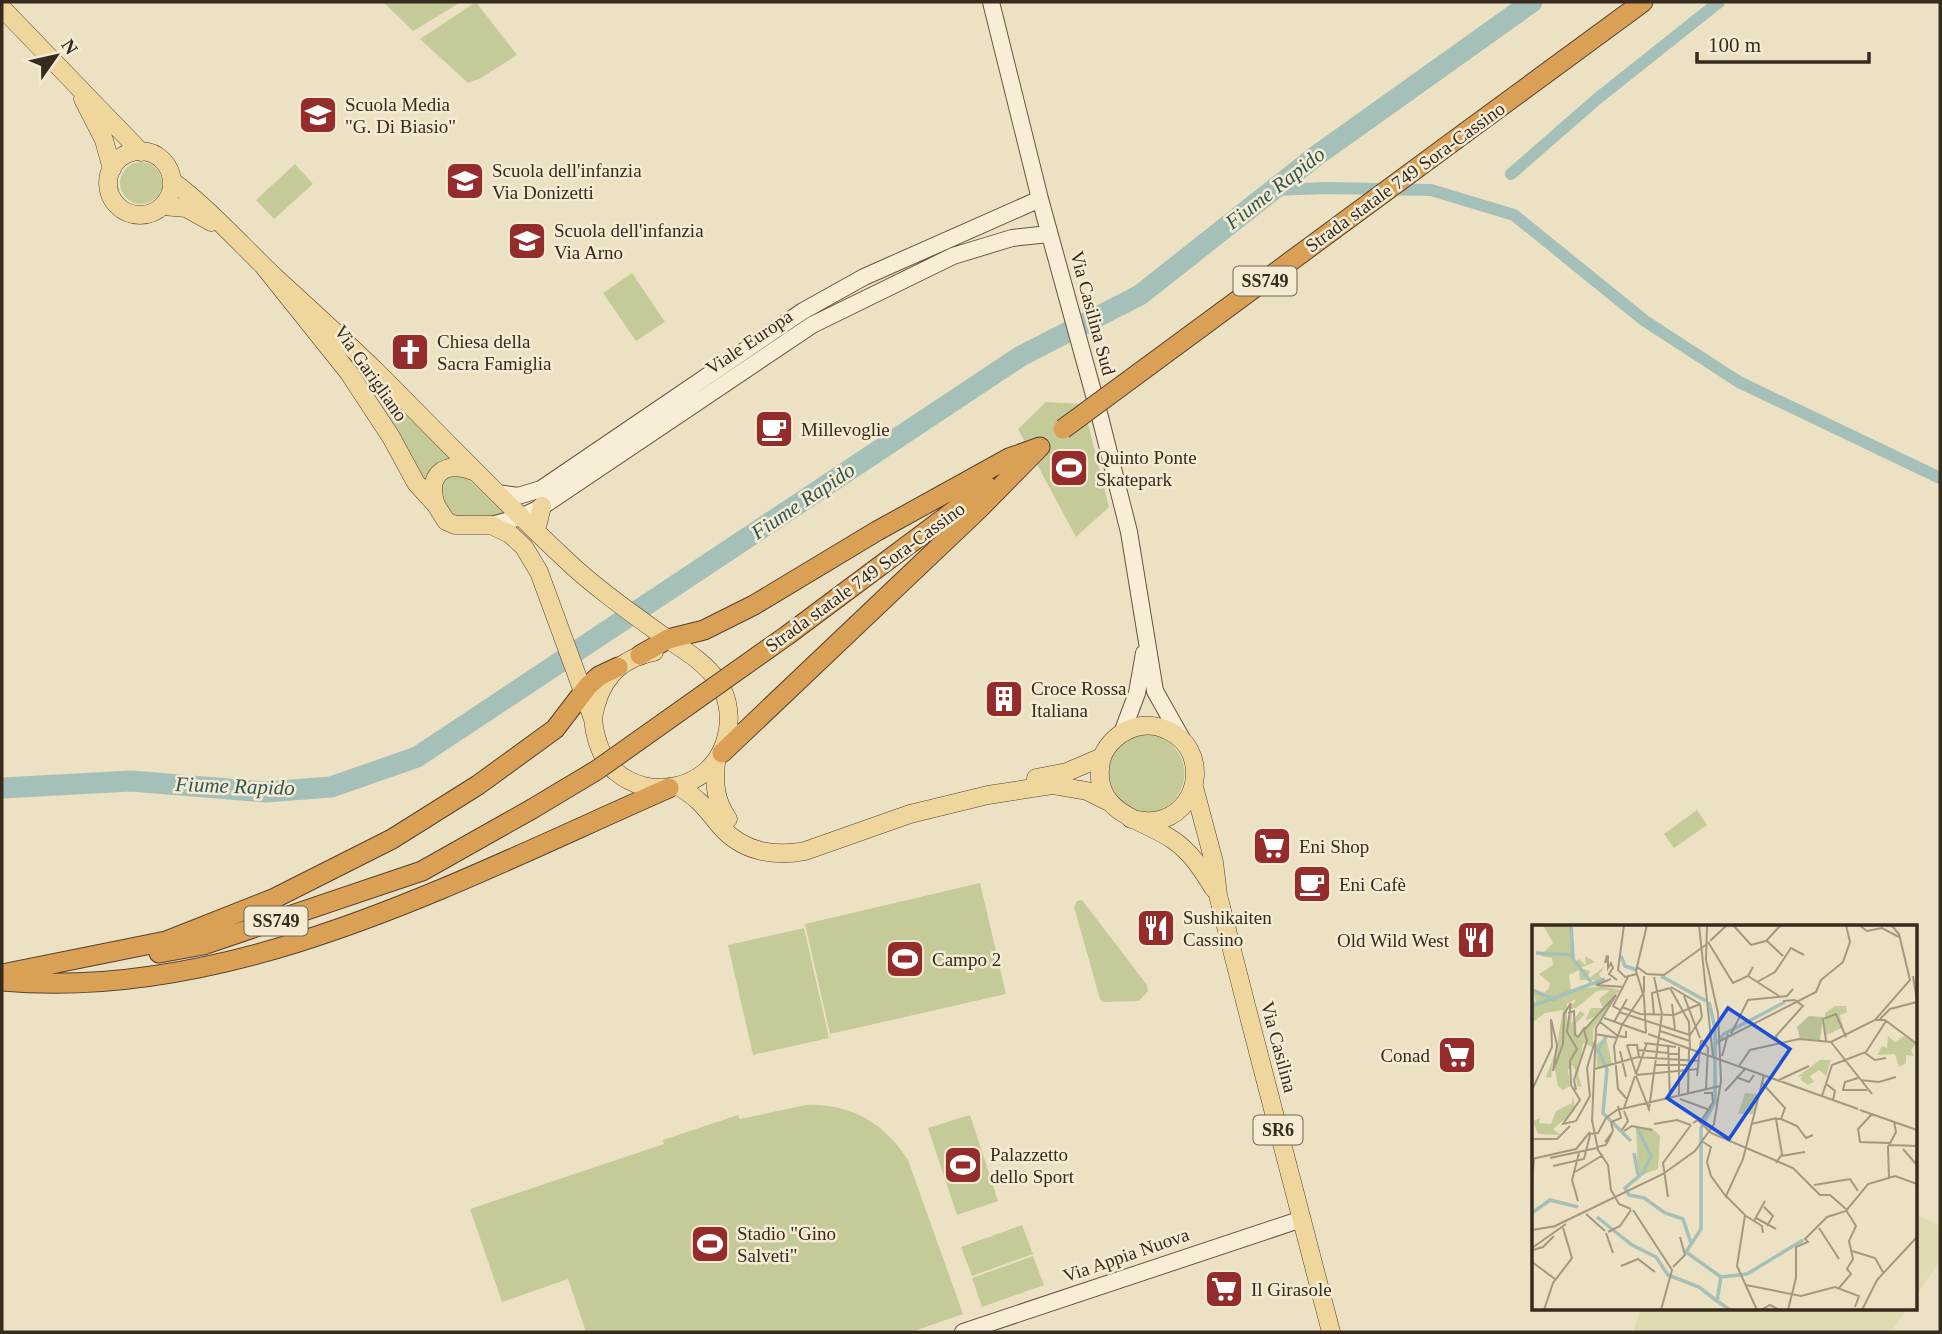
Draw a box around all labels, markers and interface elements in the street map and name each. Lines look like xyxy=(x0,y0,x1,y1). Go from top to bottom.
north arrow xyxy=(21,21,91,91)
scale bar xyxy=(1697,21,1868,65)
text: 100 m xyxy=(1708,33,1761,57)
text: N xyxy=(57,35,82,59)
school or university icon: Scuola Media "G. Di Biasio" xyxy=(297,94,339,136)
place label: Scuola Media "G. Di Biasio" xyxy=(345,94,456,137)
street label: Strada statale 749 Sora-Cassino xyxy=(1301,98,1509,256)
water label: Fiume Rapido xyxy=(1220,142,1329,235)
school or university icon: Scuola dell'infanzia Via Donizetti xyxy=(444,160,486,202)
place label: Scuola dell'infanzia Via Donizetti xyxy=(492,160,642,203)
school or university icon: Scuola dell'infanzia Via Arno xyxy=(506,220,548,262)
place label: Scuola dell'infanzia Via Arno xyxy=(554,220,704,263)
street label: Via Casilina Sud xyxy=(1066,249,1120,378)
road number: SS749 xyxy=(1234,267,1296,296)
street label: Viale Europa xyxy=(702,305,797,379)
street label: Via Garigliano xyxy=(330,321,412,425)
church icon: Chiesa della Sacra Famiglia xyxy=(389,331,431,373)
place label: Chiesa della Sacra Famiglia xyxy=(437,331,552,374)
cafe icon: Millevoglie xyxy=(753,408,795,450)
place label: Millevoglie xyxy=(801,419,890,440)
sports icon: Quinto Ponte Skatepark xyxy=(1048,447,1090,489)
place label: Quinto Ponte Skatepark xyxy=(1096,447,1197,490)
water label: Fiume Rapido xyxy=(746,458,859,545)
street label: Strada statale 749 Sora-Cassino xyxy=(761,498,969,656)
building icon: Croce Rossa Italiana xyxy=(983,678,1025,720)
place label: Croce Rossa Italiana xyxy=(1031,678,1127,721)
water label: Fiume Rapido xyxy=(174,772,295,800)
supermarket icon: Eni Shop xyxy=(1251,825,1293,867)
place label: Eni Shop xyxy=(1299,836,1369,857)
cafe icon: Eni Cafè xyxy=(1291,863,1333,905)
place label: Eni Cafè xyxy=(1339,874,1406,895)
road number: SS749 xyxy=(244,906,308,936)
restaurant icon: Sushikaiten Cassino xyxy=(1135,907,1177,949)
place label: Sushikaiten Cassino xyxy=(1183,907,1272,950)
restaurant icon: Old Wild West xyxy=(1455,919,1497,961)
inset map xyxy=(1532,925,1918,1310)
place label: Old Wild West xyxy=(1337,930,1450,951)
sports icon: Campo 2 xyxy=(884,938,926,980)
place label: Campo 2 xyxy=(932,949,1001,970)
street label: Via Casilina xyxy=(1257,999,1301,1095)
supermarket icon: Conad xyxy=(1436,1034,1478,1076)
place label: Conad xyxy=(1380,1045,1430,1066)
road number: SR6 xyxy=(1254,1115,1302,1144)
sports icon: Palazzetto dello Sport xyxy=(942,1144,984,1186)
place label: Palazzetto dello Sport xyxy=(990,1144,1075,1187)
sports icon: Stadio "Gino Salveti" xyxy=(689,1223,731,1265)
place label: Stadio "Gino Salveti" xyxy=(737,1223,836,1266)
street label: Via Appia Nuova xyxy=(1060,1223,1192,1286)
supermarket icon: Il Girasole xyxy=(1203,1268,1245,1310)
place label: Il Girasole xyxy=(1251,1279,1332,1300)

